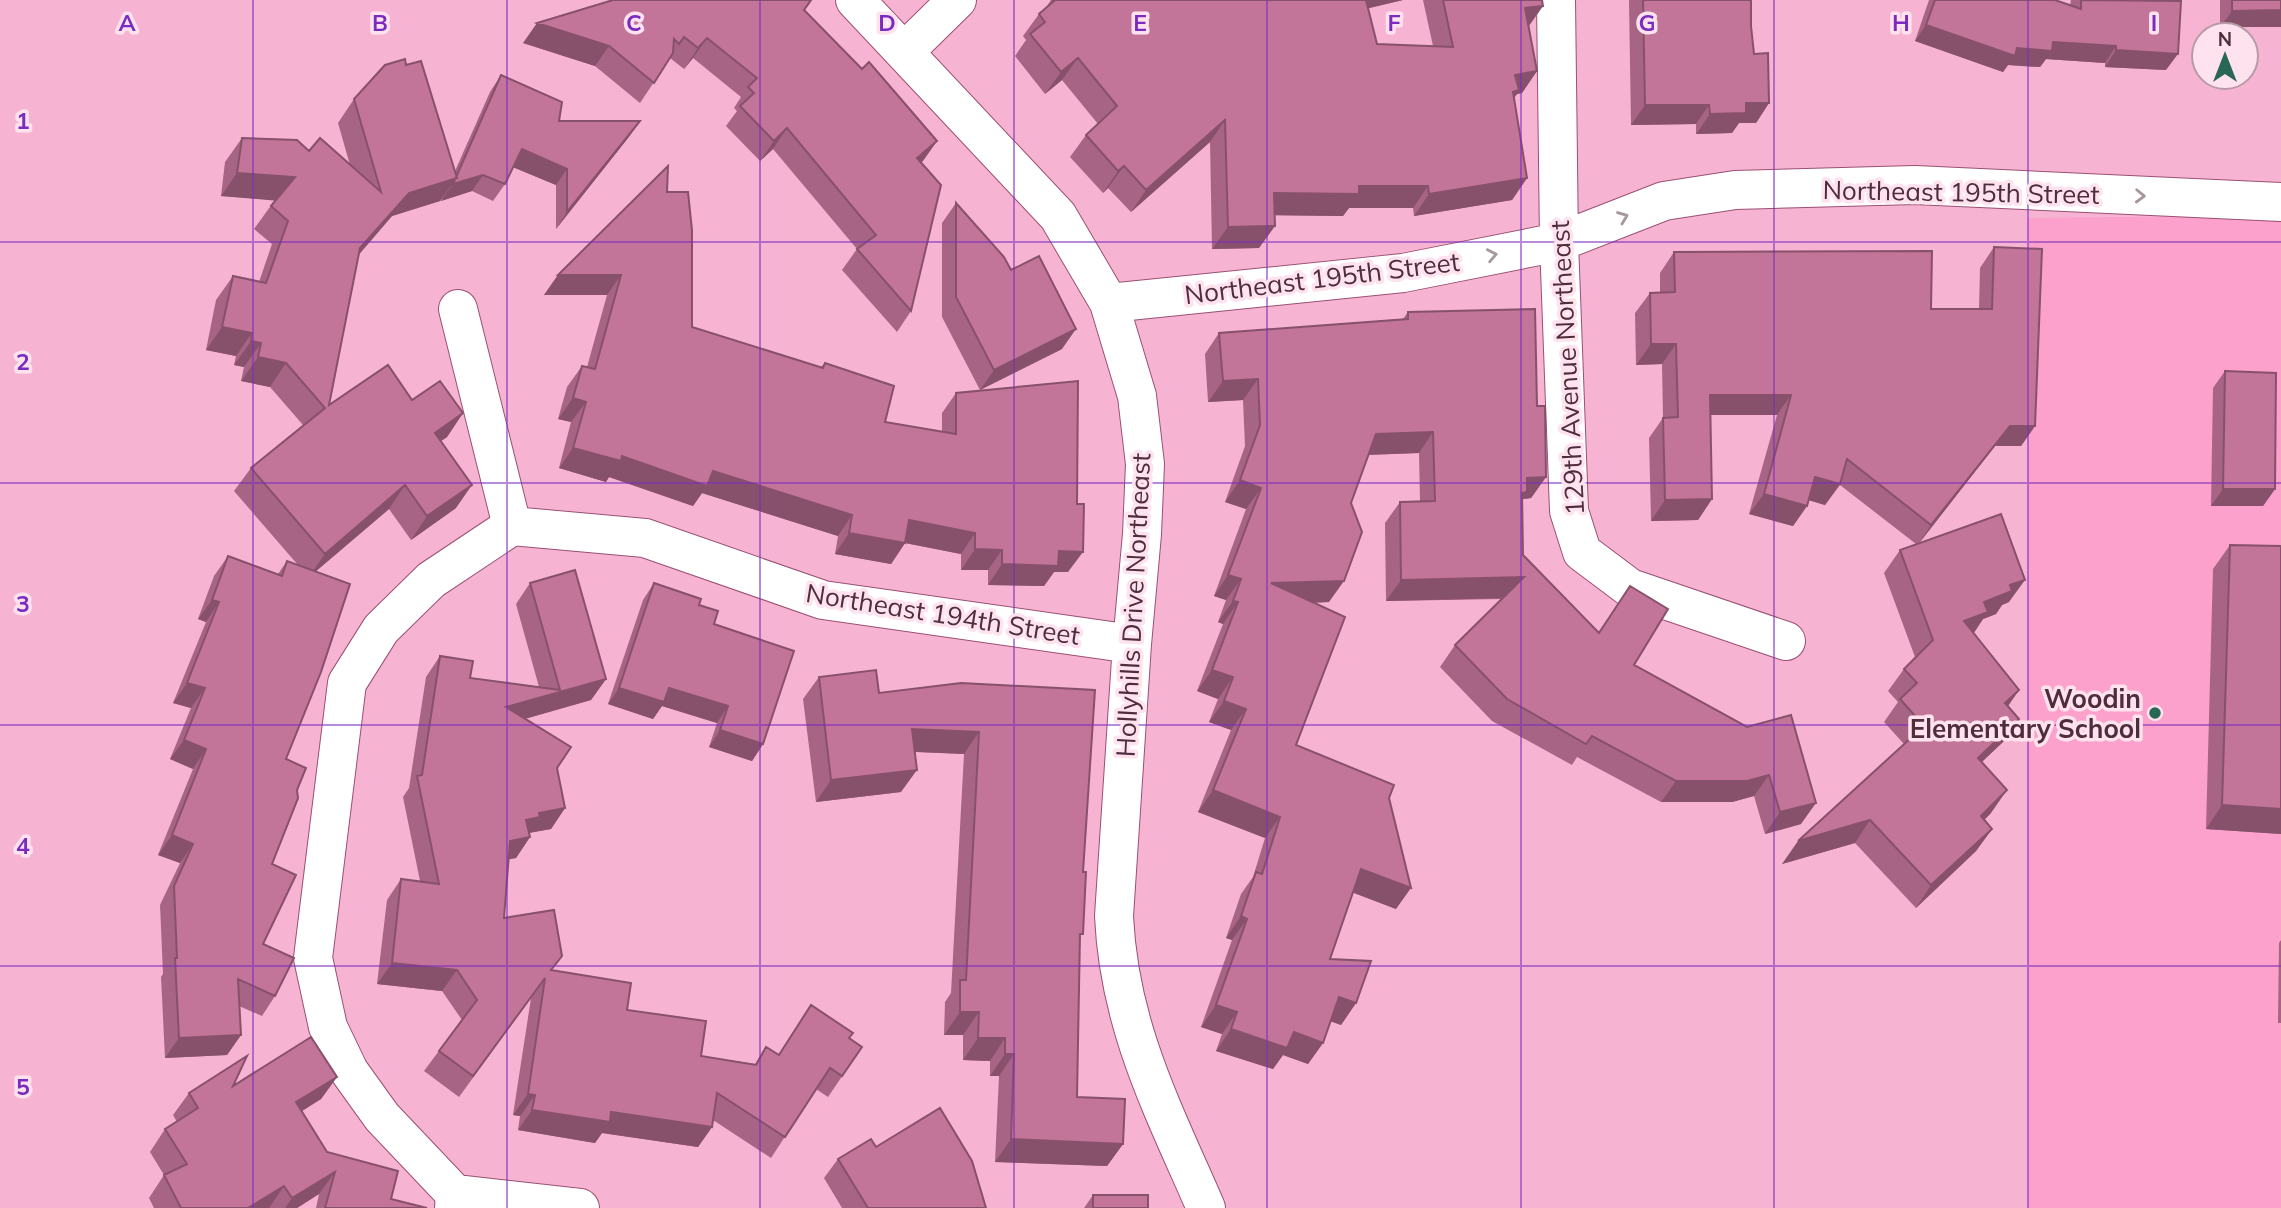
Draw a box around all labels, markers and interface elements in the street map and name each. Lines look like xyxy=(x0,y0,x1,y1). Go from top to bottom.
text: A xyxy=(118,8,136,37)
text: B xyxy=(372,8,388,37)
text: C xyxy=(626,8,642,37)
text: D xyxy=(878,8,896,37)
text: E xyxy=(1133,8,1147,37)
text: F xyxy=(1387,8,1401,37)
text: G xyxy=(1638,8,1656,37)
text: H xyxy=(1892,8,1910,37)
text: I xyxy=(2151,8,2157,37)
north arrow xyxy=(2190,21,2260,91)
text: N xyxy=(2218,27,2232,51)
text: 1 xyxy=(16,106,30,135)
street label: Northeast 195th Street xyxy=(1822,173,2100,211)
one-way arrow xyxy=(2135,189,2146,204)
one-way arrow xyxy=(1616,212,1628,226)
street label: 129th Avenue Northeast xyxy=(1543,220,1591,516)
street label: Northeast 195th Street xyxy=(1183,245,1461,311)
one-way arrow xyxy=(1486,249,1498,264)
text: 2 xyxy=(16,347,30,376)
street label: Hollyhills Drive Northeast xyxy=(1109,452,1157,758)
street label: Northeast 194th Street xyxy=(804,576,1082,652)
text: 3 xyxy=(16,589,30,618)
place label: Woodin Elementary School xyxy=(1910,682,2141,745)
marker: Woodin Elementary School xyxy=(2147,705,2163,721)
text: 4 xyxy=(16,831,30,860)
text: 5 xyxy=(16,1072,30,1101)

